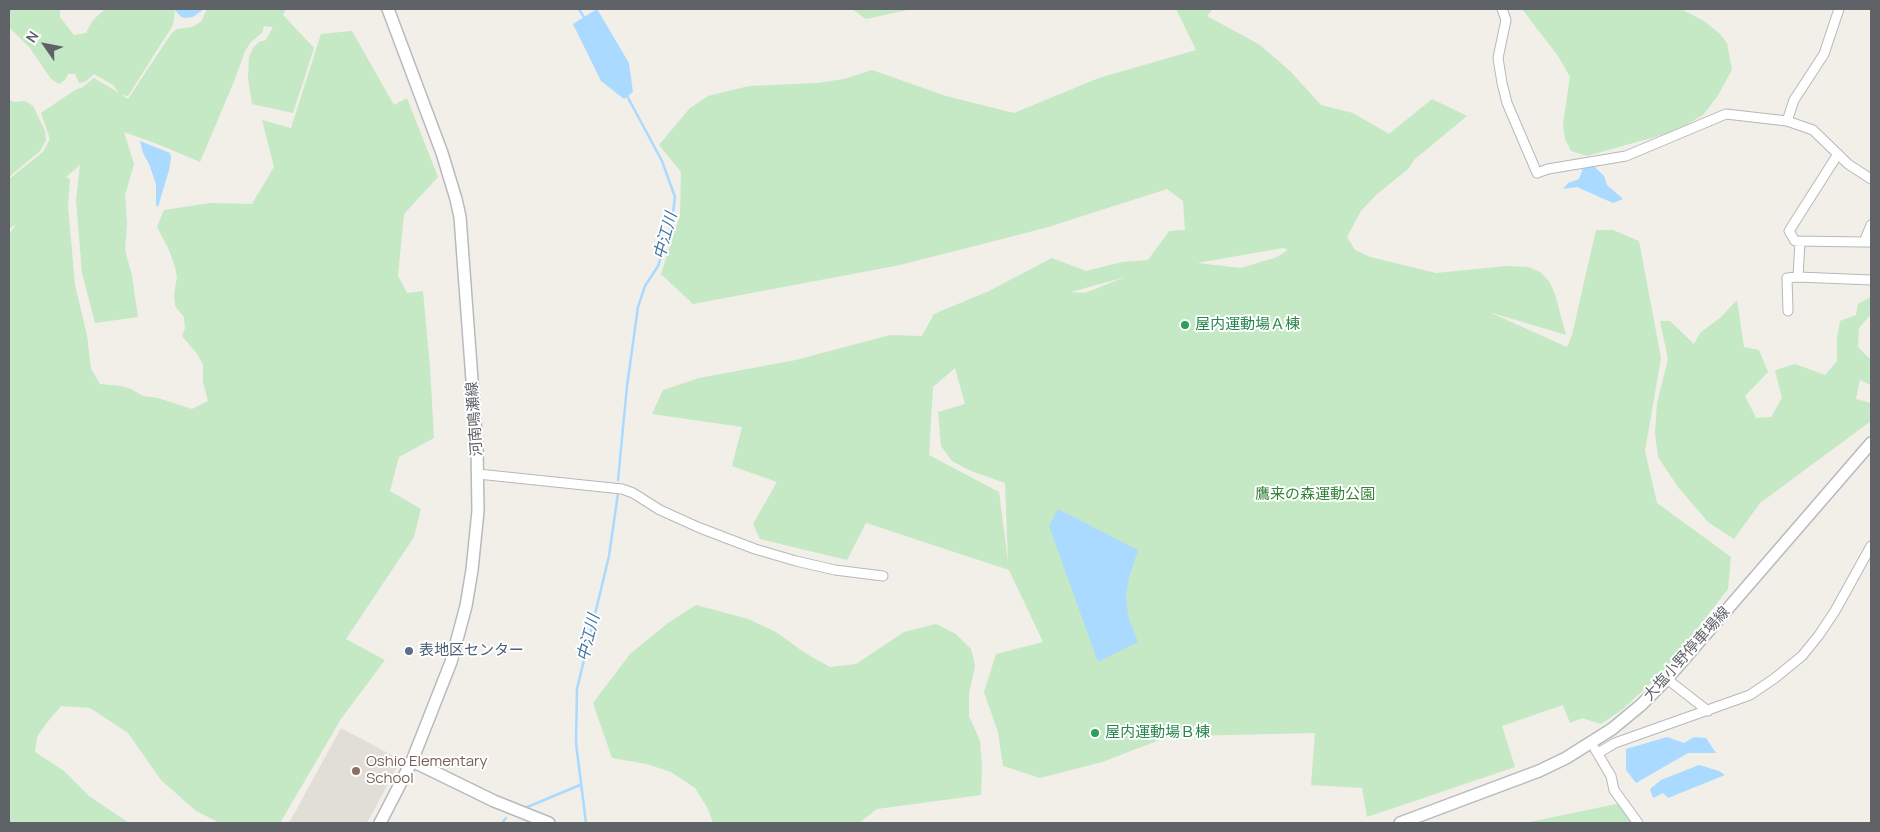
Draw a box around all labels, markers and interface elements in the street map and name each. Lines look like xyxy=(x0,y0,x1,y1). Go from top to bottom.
north arrow xyxy=(20,20,70,70)
text: N xyxy=(21,27,43,46)
water label: 中江川 xyxy=(651,210,681,262)
place label: 屋内運動場Ａ棟 xyxy=(1195,316,1300,334)
marker: 屋内運動場Ａ棟 xyxy=(1179,319,1191,331)
street label: 河南鳴瀬線 xyxy=(463,381,487,457)
park label: 鷹来の森運動公園 xyxy=(1255,486,1375,504)
street label: 大塩小野停車場線 xyxy=(1640,603,1734,705)
water label: 中江川 xyxy=(574,612,604,664)
place label: 表地区センター xyxy=(419,642,524,660)
marker: 表地区センター xyxy=(403,645,415,657)
place label: 屋内運動場Ｂ棟 xyxy=(1105,724,1210,742)
marker: 屋内運動場Ｂ棟 xyxy=(1089,727,1101,739)
place label: Oshio Elementary School xyxy=(366,753,487,788)
marker: Oshio Elementary School xyxy=(350,765,362,777)

